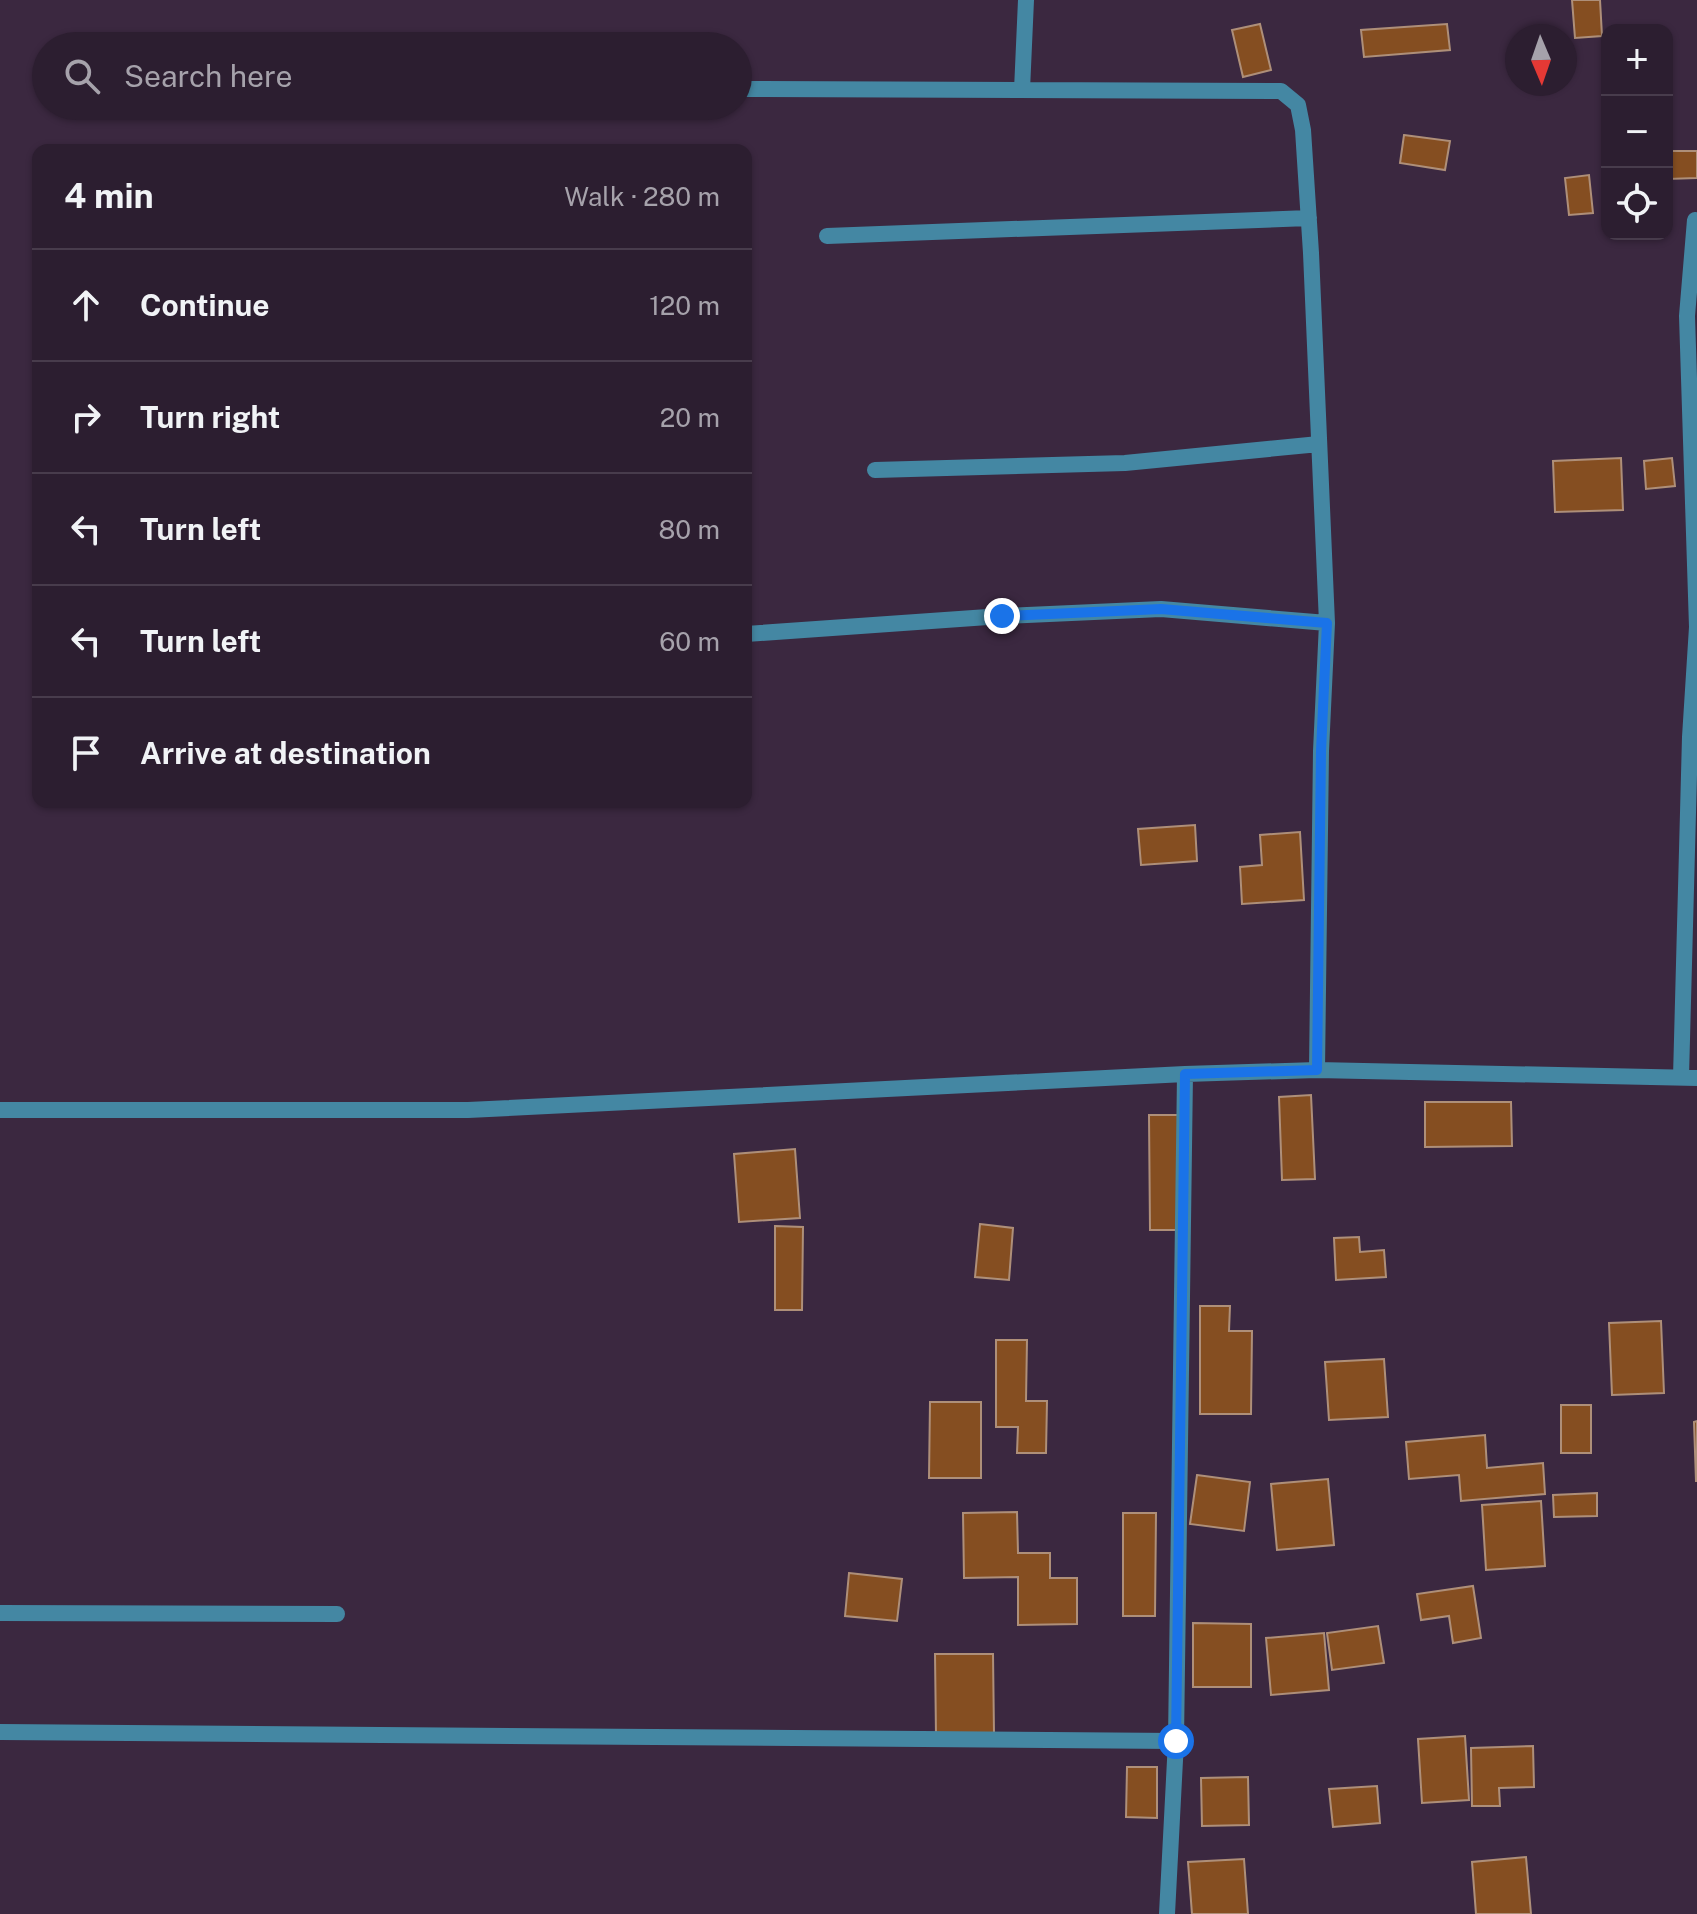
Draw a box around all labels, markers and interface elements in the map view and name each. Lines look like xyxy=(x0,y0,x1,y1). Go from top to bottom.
north arrow xyxy=(1505,24,1577,96)
map controls xyxy=(1601,24,1673,240)
button: + xyxy=(1601,24,1673,96)
search box xyxy=(32,32,752,120)
icon: search xyxy=(60,54,104,98)
text: Search here xyxy=(124,58,292,94)
button: − xyxy=(1601,96,1673,168)
button: locate xyxy=(1601,168,1673,240)
text: 4 min xyxy=(64,176,154,216)
text: Walk · 280 m xyxy=(564,181,720,212)
icon: ahead xyxy=(64,283,108,327)
text: Continue xyxy=(140,287,270,323)
text: 120 m xyxy=(649,290,720,321)
icon: right xyxy=(64,395,108,439)
text: Turn right xyxy=(140,399,280,435)
text: 20 m xyxy=(660,402,720,433)
icon: left xyxy=(64,507,108,551)
text: Turn left xyxy=(140,511,261,547)
text: 80 m xyxy=(659,514,720,545)
route end xyxy=(984,598,1020,634)
icon: left xyxy=(64,619,108,663)
text: Turn left xyxy=(140,623,261,659)
text: 60 m xyxy=(659,626,720,657)
icon: arrive xyxy=(64,731,108,775)
text: Arrive at destination xyxy=(140,735,431,771)
route start xyxy=(1158,1723,1194,1759)

